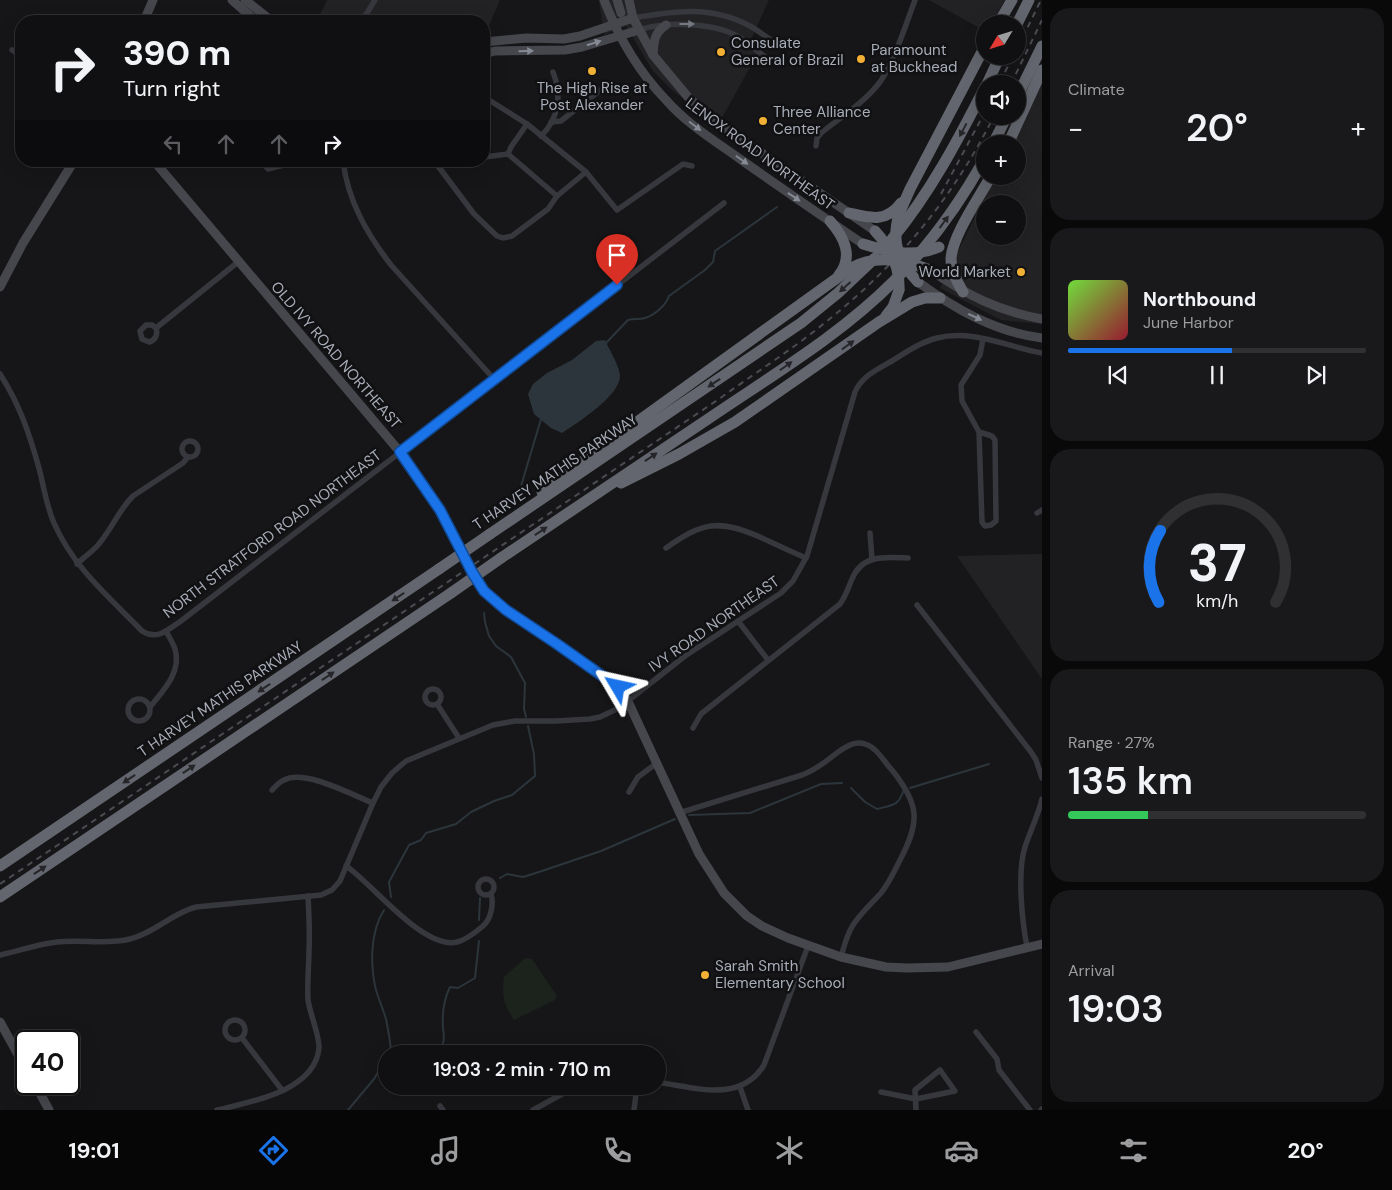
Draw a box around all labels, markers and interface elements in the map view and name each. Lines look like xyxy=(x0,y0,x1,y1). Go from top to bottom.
north arrow xyxy=(976,15,1026,65)
map controls xyxy=(976,15,1026,245)
one-way arrow xyxy=(679,20,695,28)
text: 390 m xyxy=(123,30,231,76)
place label: Consulate General of Brazil xyxy=(731,33,844,70)
icon: right xyxy=(40,35,105,100)
one-way arrow xyxy=(587,39,602,46)
place label: Paramount at Buckhead xyxy=(871,40,957,77)
one-way arrow xyxy=(518,46,534,54)
marker: Consulate General of Brazil xyxy=(715,46,727,58)
marker: Paramount at Buckhead xyxy=(855,53,867,65)
marker: The High Rise at Post Alexander xyxy=(586,65,598,77)
text: Turn right xyxy=(123,74,220,103)
button: sound xyxy=(976,75,1026,125)
place label: The High Rise at Post Alexander xyxy=(537,78,647,115)
text: Climate xyxy=(1068,79,1125,100)
street label: LENOX ROAD NORTHEAST xyxy=(681,93,839,215)
place label: Three Alliance Center xyxy=(773,102,870,139)
text: 20° xyxy=(1186,103,1248,153)
text: − xyxy=(1068,110,1083,147)
text: + xyxy=(1351,110,1366,147)
marker: Three Alliance Center xyxy=(757,115,769,127)
one-way arrow xyxy=(688,121,701,132)
one-way arrow xyxy=(959,123,967,138)
icon: left xyxy=(159,130,187,158)
icon: ahead xyxy=(212,130,240,158)
icon: ahead xyxy=(265,130,293,158)
icon: right xyxy=(318,130,346,158)
button: + xyxy=(976,135,1026,185)
one-way arrow xyxy=(735,155,749,165)
one-way arrow xyxy=(788,192,801,202)
button: − xyxy=(976,195,1026,245)
one-way arrow xyxy=(939,215,949,229)
pin xyxy=(596,234,638,285)
icon: arrive xyxy=(603,241,631,269)
place label: World Market xyxy=(919,262,1011,282)
marker: World Market xyxy=(1015,266,1027,278)
street label: OLD IVY ROAD NORTHEAST xyxy=(266,277,406,433)
one-way arrow xyxy=(839,281,851,293)
text: Northbound xyxy=(1143,287,1256,312)
text: June Harbor xyxy=(1143,312,1234,333)
one-way arrow xyxy=(968,313,982,321)
one-way arrow xyxy=(841,340,855,350)
one-way arrow xyxy=(779,361,793,371)
icon: previous xyxy=(1104,361,1132,389)
icon: pause xyxy=(1203,361,1231,389)
icon: next xyxy=(1302,361,1330,389)
one-way arrow xyxy=(707,378,721,388)
street label: T HARVEY MATHIS PARKWAY xyxy=(469,409,641,535)
street label: NORTH STRATFORD ROAD NORTHEAST xyxy=(159,445,385,623)
one-way arrow xyxy=(645,452,658,462)
one-way arrow xyxy=(535,526,548,536)
text: 37 xyxy=(1188,529,1246,597)
street label: IVY ROAD NORTHEAST xyxy=(645,571,783,677)
text: km/h xyxy=(1196,589,1238,613)
one-way arrow xyxy=(392,592,405,601)
street label: T HARVEY MATHIS PARKWAY xyxy=(134,636,306,762)
position arrow xyxy=(591,660,643,712)
one-way arrow xyxy=(321,671,335,680)
one-way arrow xyxy=(257,683,270,692)
text: Range · 27% xyxy=(1068,732,1155,753)
text: 135 km xyxy=(1068,756,1193,806)
one-way arrow xyxy=(183,764,196,774)
one-way arrow xyxy=(122,774,136,783)
one-way arrow xyxy=(34,865,47,875)
place label: Sarah Smith Elementary School xyxy=(715,956,845,993)
text: Arrival xyxy=(1068,960,1115,981)
marker: Sarah Smith Elementary School xyxy=(699,969,711,981)
text: 19:03 xyxy=(1068,984,1164,1034)
speed limit sign: 40 xyxy=(15,1030,80,1095)
text: 19:03 · 2 min · 710 m xyxy=(433,1057,611,1082)
icon: directions xyxy=(256,1133,291,1168)
icon: music xyxy=(428,1133,463,1168)
icon: phone xyxy=(600,1133,635,1168)
icon: climate xyxy=(772,1133,807,1168)
icon: car xyxy=(944,1133,979,1168)
icon: filters xyxy=(1116,1133,1151,1168)
text: 19:01 xyxy=(68,1136,119,1165)
text: 20° xyxy=(1287,1136,1323,1165)

